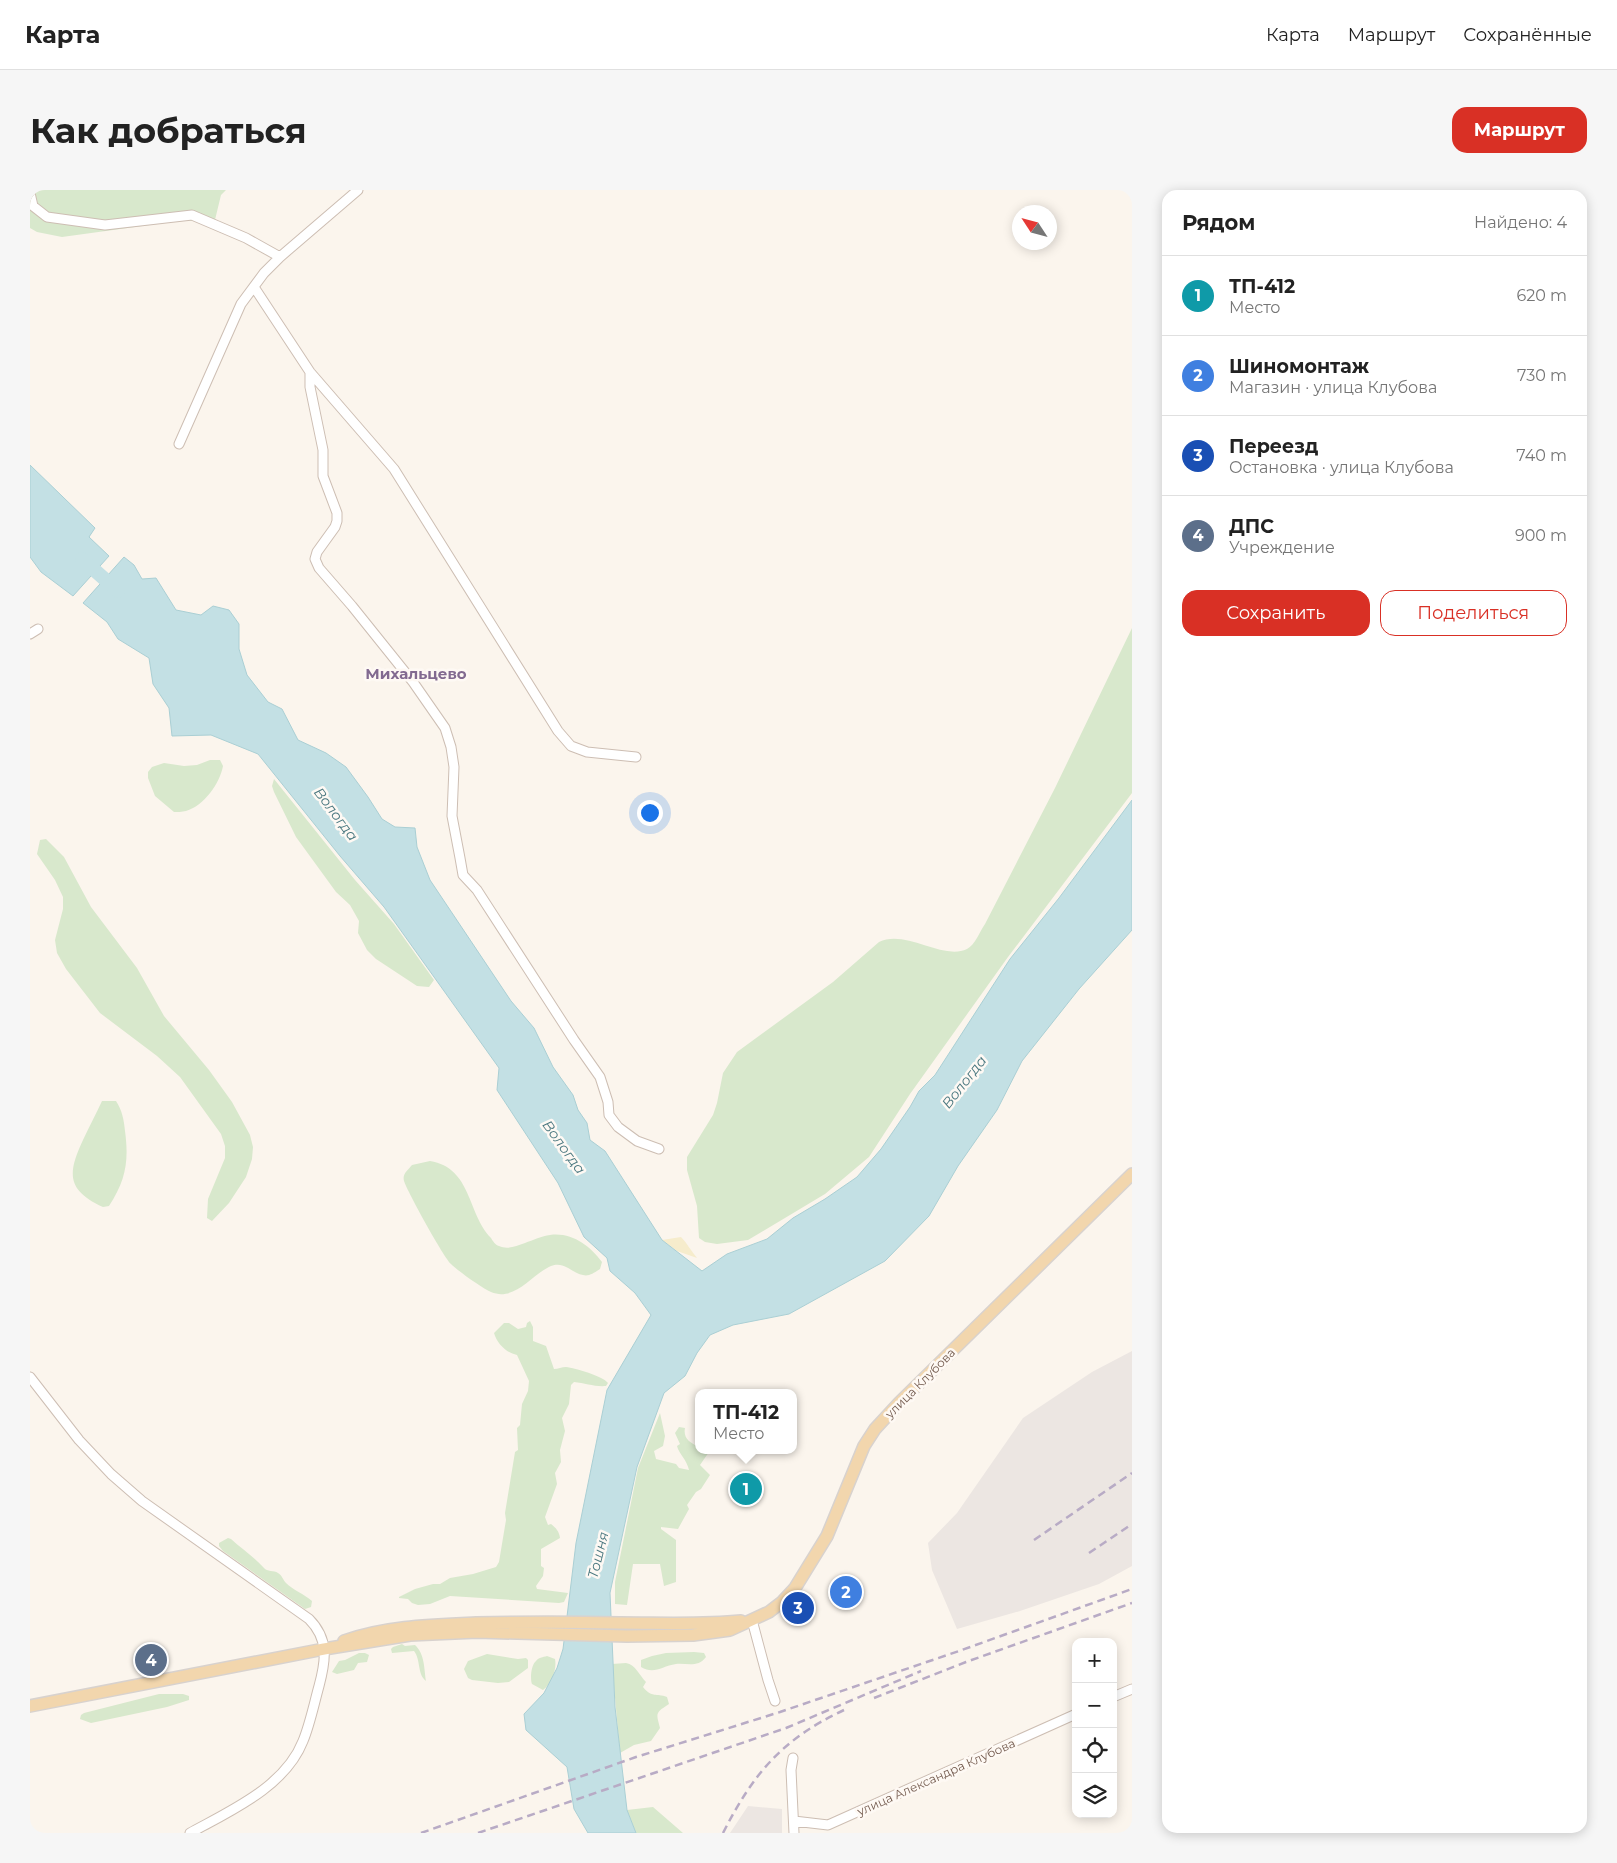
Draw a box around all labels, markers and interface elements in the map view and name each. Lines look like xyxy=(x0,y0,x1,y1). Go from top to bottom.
text: Карта xyxy=(25,20,100,49)
text: Карта xyxy=(1266,24,1320,46)
text: Маршрут xyxy=(1348,24,1435,46)
text: Сохранённые xyxy=(1463,24,1592,46)
button: Маршрут xyxy=(1452,107,1587,153)
text: Как добраться xyxy=(30,109,307,152)
north arrow xyxy=(1012,205,1057,250)
text: Рядом xyxy=(1182,210,1255,235)
text: Найдено: 4 xyxy=(1474,213,1567,232)
text: ТП-412 xyxy=(1229,275,1295,298)
text: 1 xyxy=(1195,286,1201,305)
text: 620 m xyxy=(1516,286,1567,305)
text: Место xyxy=(1229,298,1281,317)
text: Шиномонтаж xyxy=(1229,355,1369,378)
text: 2 xyxy=(1193,366,1203,385)
text: 730 m xyxy=(1517,366,1567,385)
text: Магазин · улица Клубова xyxy=(1229,378,1437,397)
text: Переезд xyxy=(1229,435,1318,458)
text: 3 xyxy=(1193,446,1203,465)
text: 740 m xyxy=(1516,446,1567,465)
text: Остановка · улица Клубова xyxy=(1229,458,1454,477)
text: ДПС xyxy=(1229,515,1274,538)
text: 4 xyxy=(1192,526,1204,545)
text: 900 m xyxy=(1515,526,1567,545)
text: Учреждение xyxy=(1229,538,1335,557)
button: Сохранить xyxy=(1182,590,1370,636)
button: Поделиться xyxy=(1380,590,1567,636)
district label: Михальцево xyxy=(365,664,467,683)
water label: Вологда xyxy=(310,784,362,844)
your location xyxy=(637,800,663,826)
water label: Вологда xyxy=(938,1052,990,1112)
water label: Вологда xyxy=(538,1117,590,1177)
street label: улица Клубова xyxy=(881,1345,958,1422)
popup xyxy=(695,1389,797,1454)
text: ТП-412 xyxy=(713,1401,779,1424)
text: Место xyxy=(713,1424,764,1443)
pin: 1 xyxy=(730,1470,762,1508)
water label: Тошня xyxy=(584,1530,612,1580)
pin: 2 xyxy=(830,1573,862,1611)
pin: 3 xyxy=(782,1589,814,1627)
map controls xyxy=(1072,1638,1117,1818)
button: + xyxy=(1072,1638,1117,1683)
pin: 4 xyxy=(135,1641,167,1679)
button: − xyxy=(1072,1683,1117,1728)
button: locate xyxy=(1072,1728,1117,1773)
street label: улица Александра Клубова xyxy=(854,1735,1017,1819)
button: layers xyxy=(1072,1773,1117,1818)

